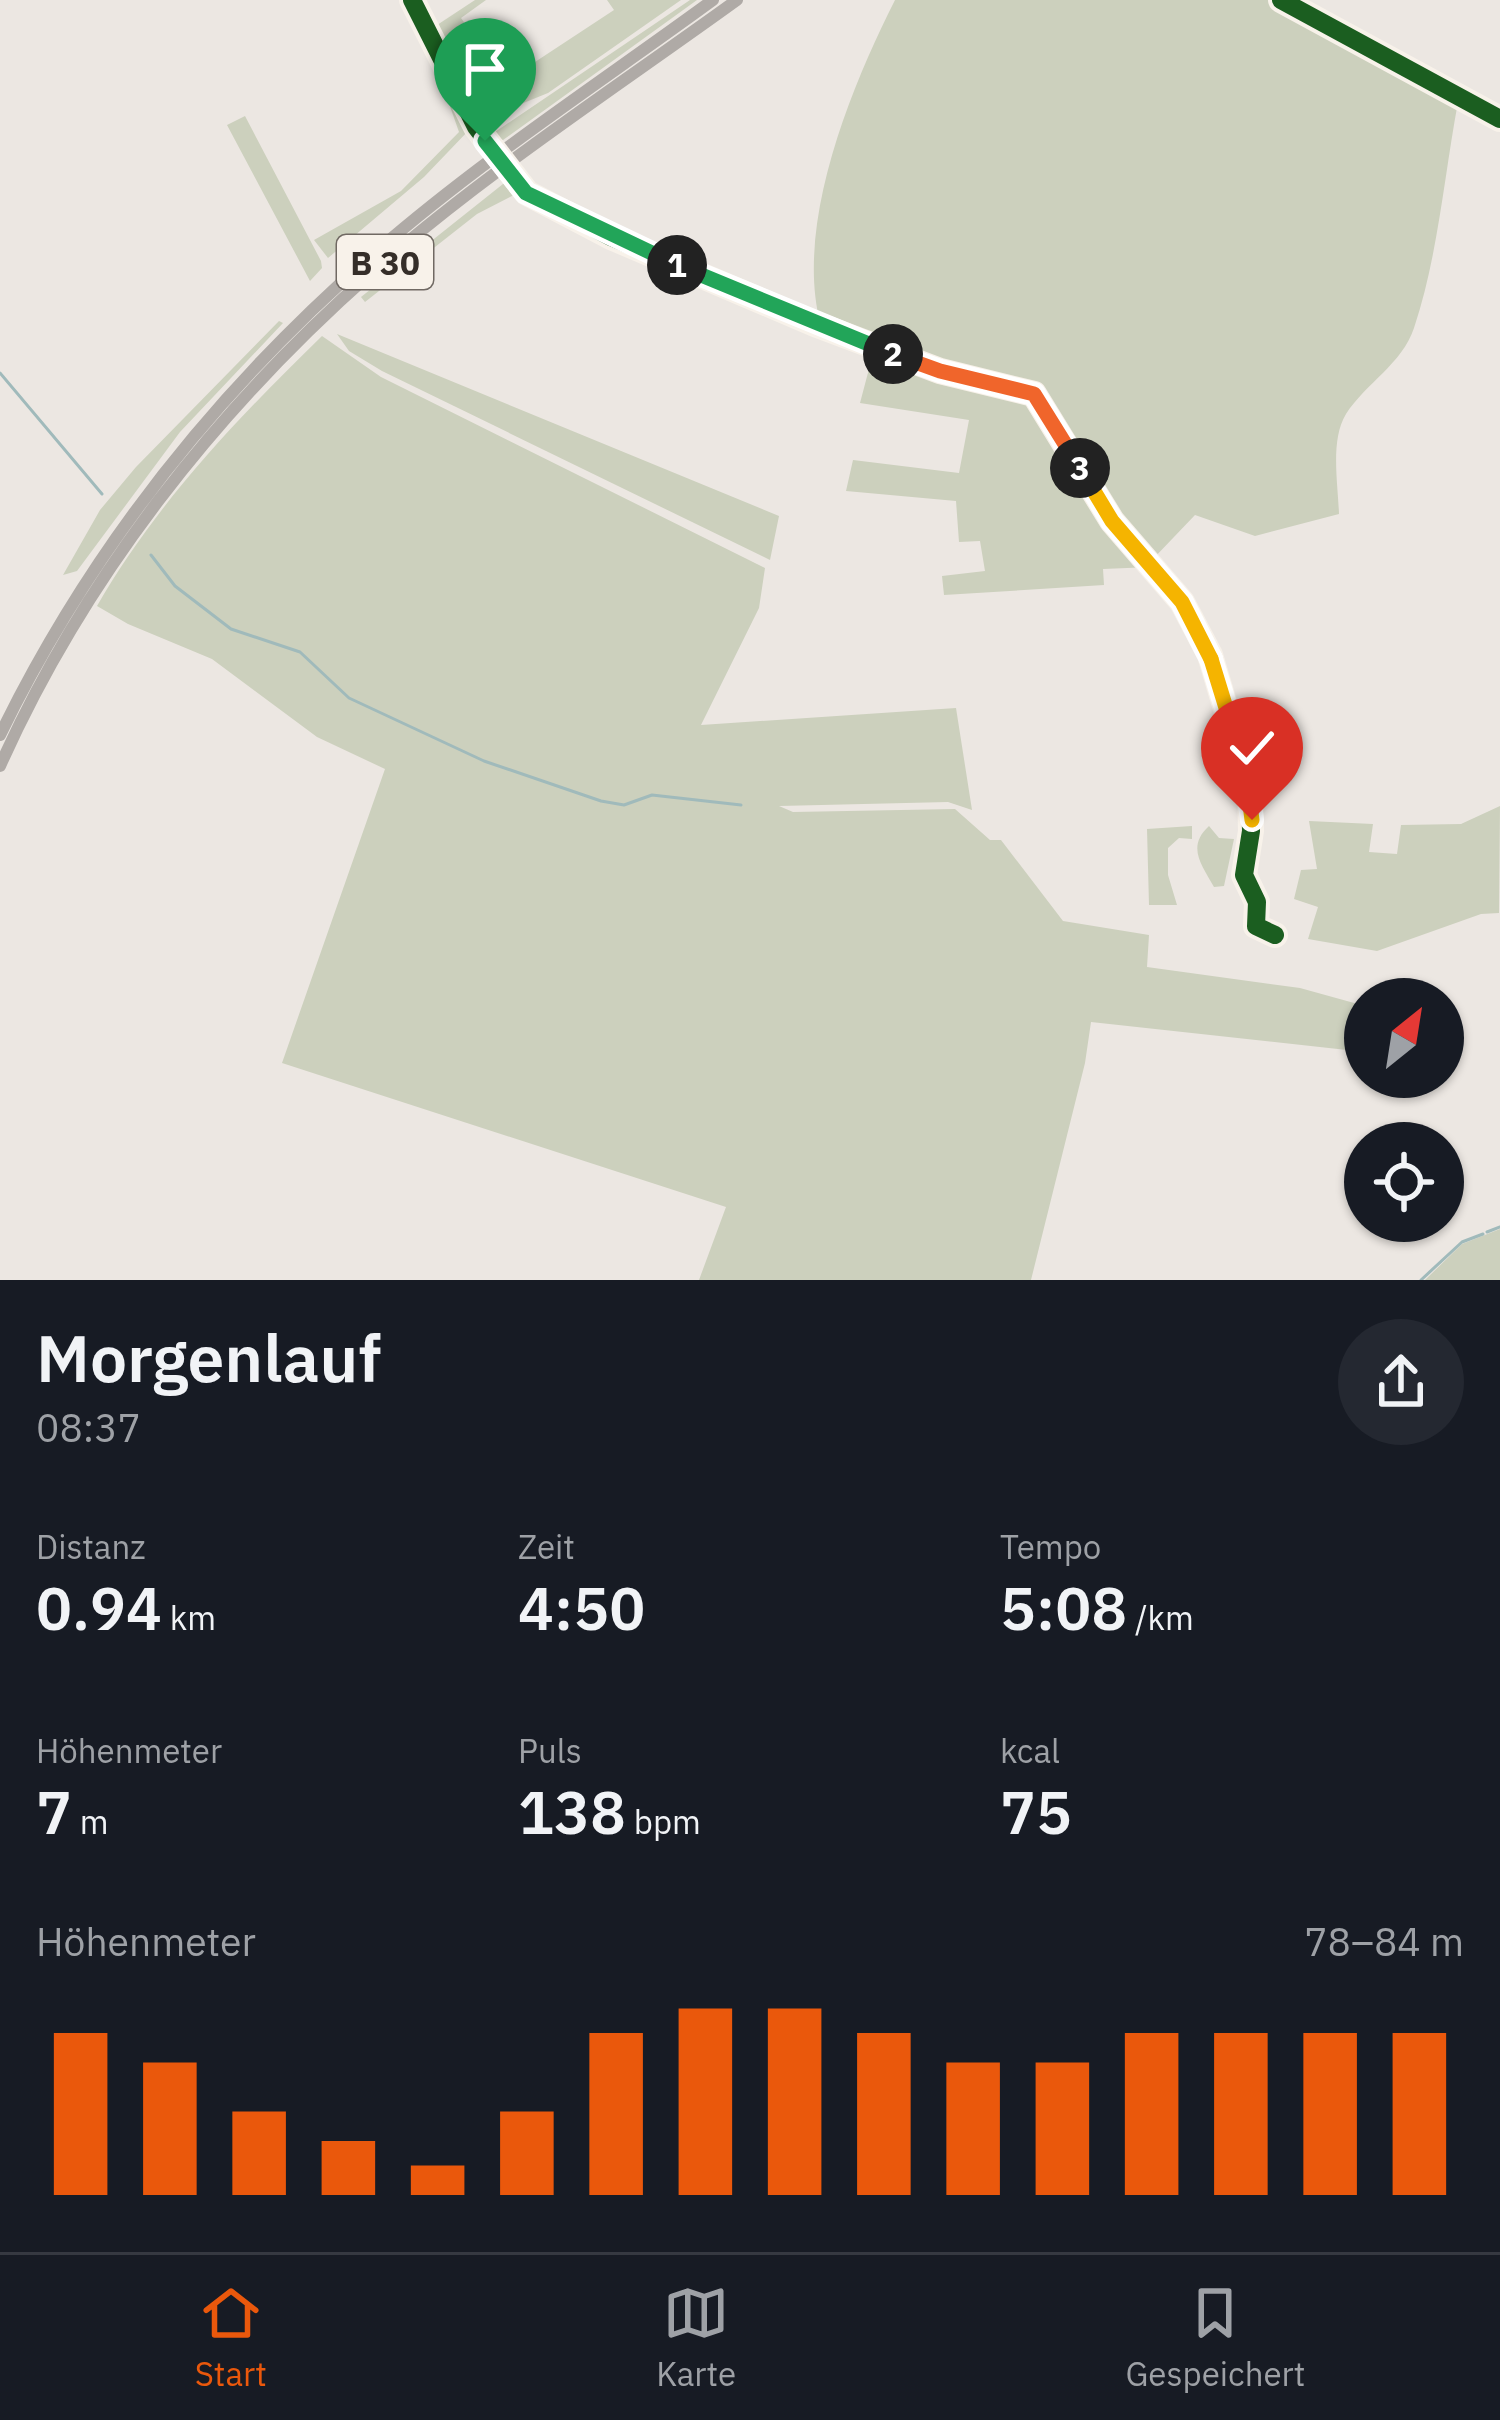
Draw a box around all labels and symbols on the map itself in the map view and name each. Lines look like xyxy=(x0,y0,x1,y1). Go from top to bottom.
pin xyxy=(434,18,536,141)
road number: B 30 xyxy=(337,235,433,289)
pin: 1 xyxy=(647,235,707,295)
pin: 2 xyxy=(863,324,923,384)
pin: 3 xyxy=(1050,438,1110,498)
pin xyxy=(1201,697,1303,820)
north arrow xyxy=(1344,978,1464,1098)

